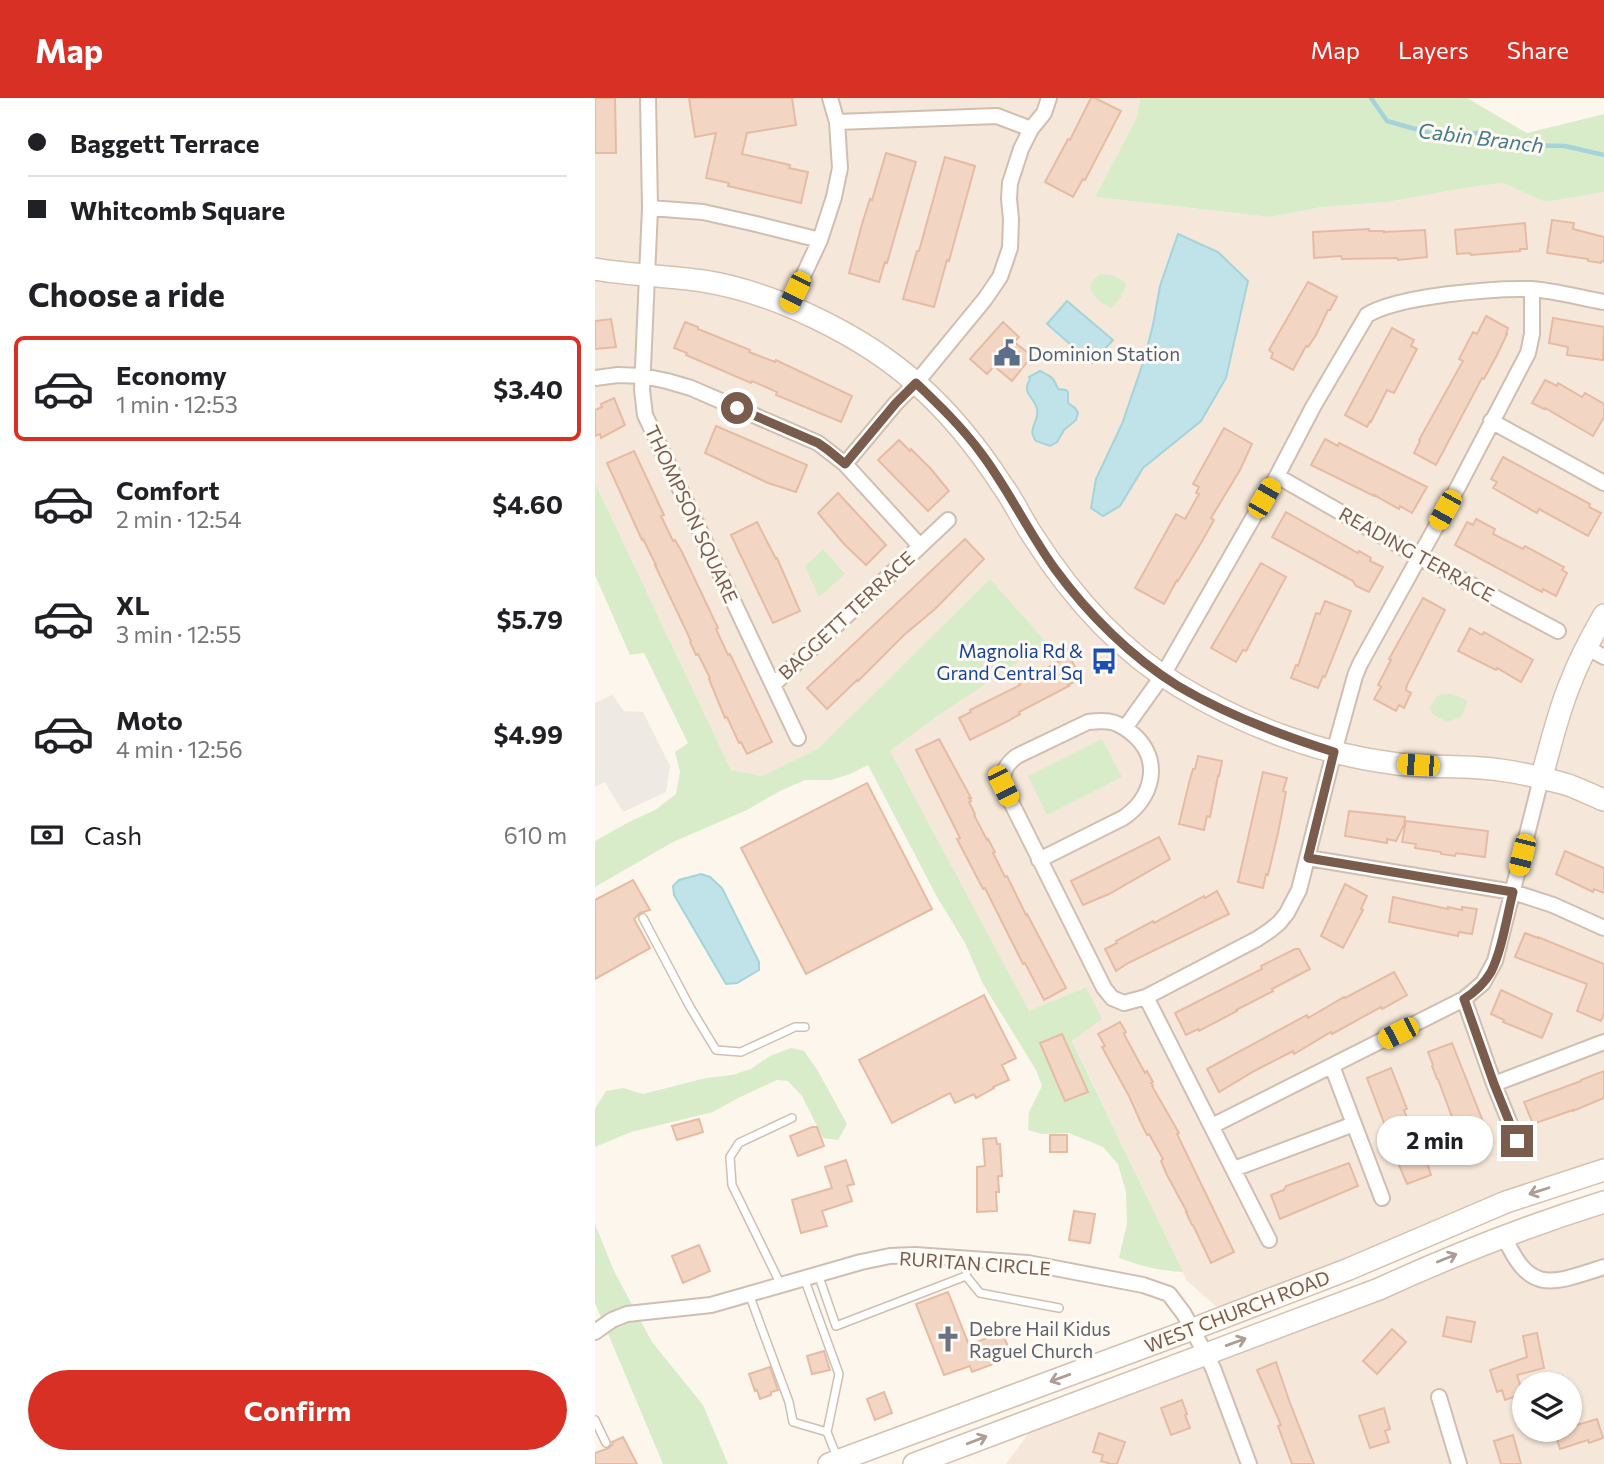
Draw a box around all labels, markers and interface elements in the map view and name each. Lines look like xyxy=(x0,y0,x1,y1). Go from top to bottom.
text: Map xyxy=(35,29,103,70)
text: Map xyxy=(1311,35,1360,64)
text: Layers xyxy=(1398,35,1469,64)
text: Share xyxy=(1507,35,1569,64)
water label: Cabin Branch xyxy=(1417,117,1545,157)
text: Baggett Terrace xyxy=(70,127,260,158)
text: Whitcomb Square xyxy=(70,194,285,225)
car xyxy=(777,269,814,315)
text: Choose a ride xyxy=(28,274,225,314)
public building icon: Dominion Station xyxy=(992,338,1022,368)
place label: Dominion Station xyxy=(1028,342,1180,365)
icon: car xyxy=(32,357,95,420)
text: Economy xyxy=(116,359,227,390)
text: $3.40 xyxy=(493,373,563,404)
text: 1 min · 12:53 xyxy=(116,390,238,418)
route start xyxy=(721,392,753,424)
street label: THOMPSON SQUARE xyxy=(641,421,743,607)
icon: car xyxy=(32,472,95,535)
text: Comfort xyxy=(116,474,219,505)
car xyxy=(1245,475,1284,521)
car xyxy=(1426,487,1465,533)
text: $4.60 xyxy=(492,488,563,519)
street label: READING TERRACE xyxy=(1335,502,1499,606)
text: 2 min · 12:54 xyxy=(116,505,242,533)
street label: BAGGETT TERRACE xyxy=(773,546,919,684)
icon: car xyxy=(32,587,95,650)
text: XL xyxy=(116,589,150,620)
text: $5.79 xyxy=(496,603,563,634)
text: 3 min · 12:55 xyxy=(116,620,241,648)
place label: Magnolia Rd & Grand Central Sq xyxy=(936,639,1083,684)
bus stop icon: Magnolia Rd & Grand Central Sq xyxy=(1089,646,1119,676)
icon: car xyxy=(32,702,95,765)
text: Moto xyxy=(116,704,183,735)
text: $4.99 xyxy=(494,718,563,749)
text: 4 min · 12:56 xyxy=(116,735,243,763)
car xyxy=(1397,753,1440,777)
car xyxy=(985,763,1022,809)
icon: cash xyxy=(28,816,66,854)
text: Cash xyxy=(84,819,142,850)
text: 610 m xyxy=(504,821,567,849)
car xyxy=(1507,832,1538,878)
car xyxy=(1375,1014,1422,1052)
callout: 2 min xyxy=(1377,1116,1493,1166)
route end xyxy=(1501,1125,1533,1157)
text: 2 min xyxy=(1406,1126,1464,1154)
one-way arrow xyxy=(1529,1186,1551,1198)
street label: RURITAN CIRCLE xyxy=(898,1246,1052,1280)
one-way arrow xyxy=(1436,1251,1458,1264)
street label: WEST CHURCH ROAD xyxy=(1141,1265,1333,1357)
place label: Debre Hail Kidus Raguel Church xyxy=(969,1317,1111,1362)
church icon: Debre Hail Kidus Raguel Church xyxy=(933,1324,963,1354)
one-way arrow xyxy=(1225,1335,1247,1347)
button: Confirm xyxy=(28,1370,567,1450)
map controls xyxy=(1512,1372,1582,1442)
button: layers xyxy=(1512,1372,1582,1442)
one-way arrow xyxy=(1049,1373,1071,1385)
one-way arrow xyxy=(966,1433,988,1445)

